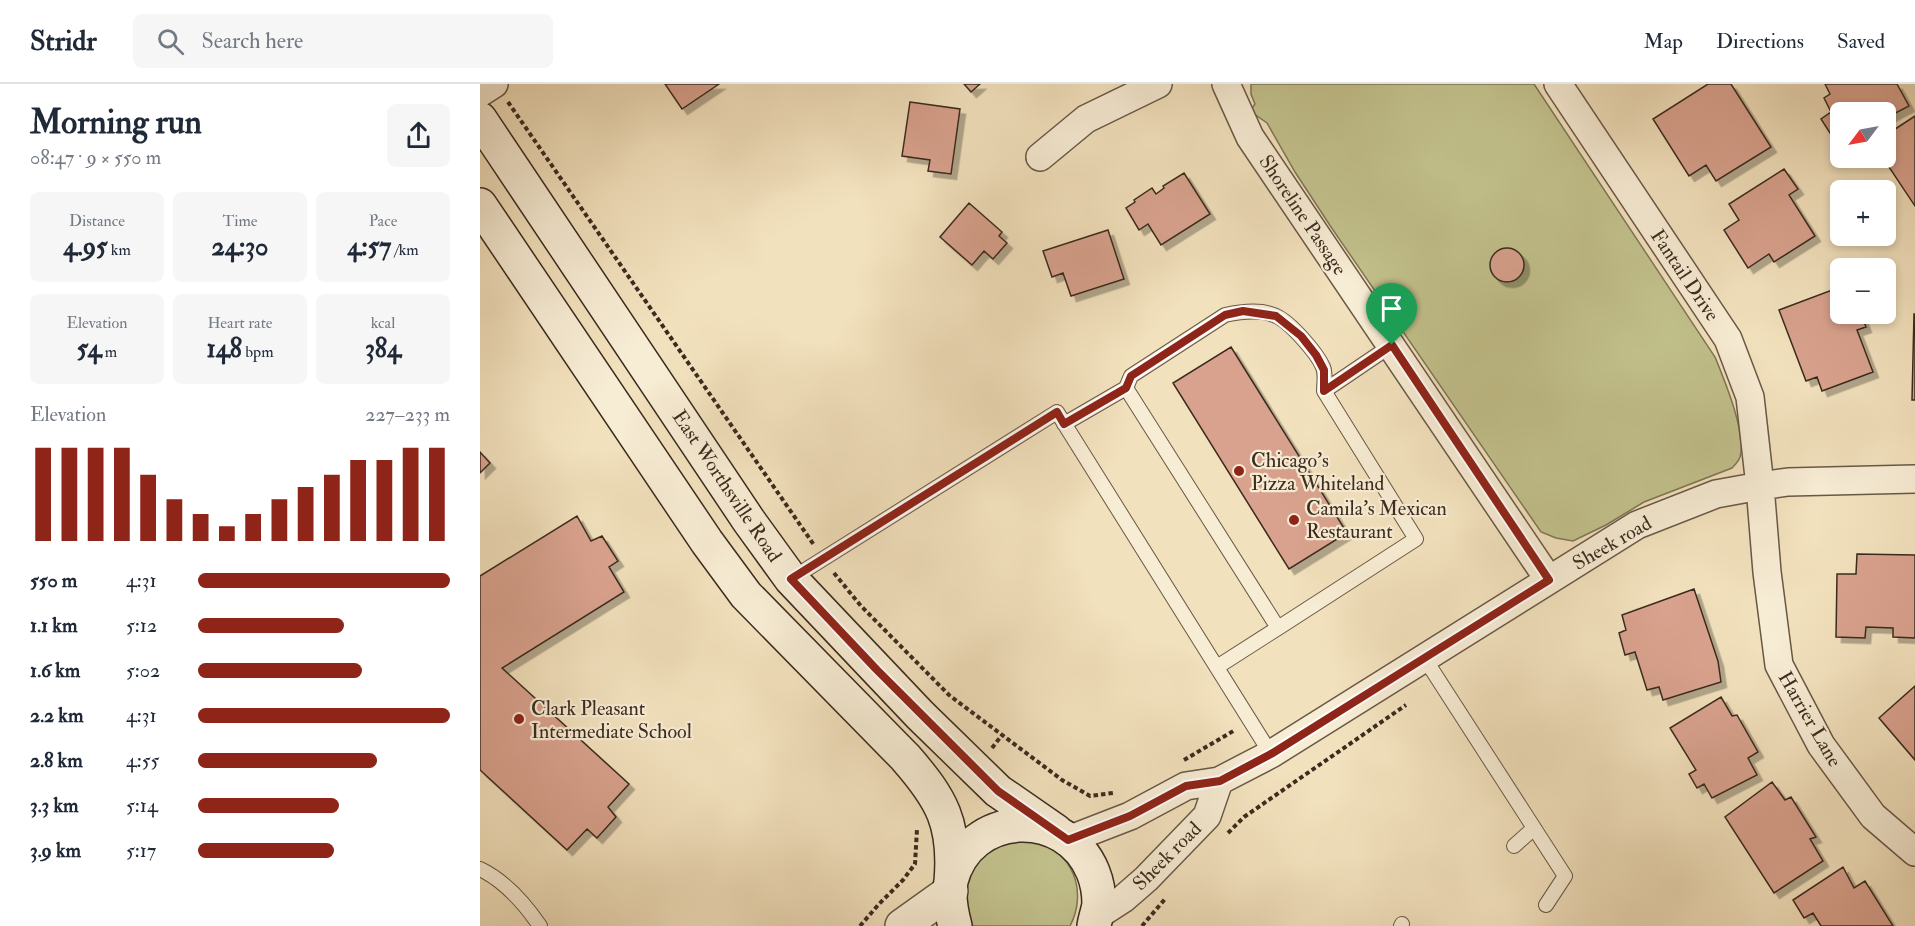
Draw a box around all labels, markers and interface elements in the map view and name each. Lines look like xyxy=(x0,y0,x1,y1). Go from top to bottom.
search box xyxy=(133,14,553,68)
text: Stridr xyxy=(30,24,97,59)
icon: search xyxy=(154,25,187,58)
text: Search here xyxy=(202,27,303,55)
text: Map xyxy=(1643,28,1683,55)
text: Directions xyxy=(1716,28,1804,55)
text: Saved xyxy=(1837,28,1885,55)
text: Morning run xyxy=(30,102,202,143)
north arrow xyxy=(1830,102,1896,168)
map controls xyxy=(1830,102,1896,324)
button: share xyxy=(387,104,450,167)
text: 08:47 · 9 × 550 m xyxy=(30,145,161,170)
street label: Shoreline Passage xyxy=(1254,150,1352,280)
button: + xyxy=(1830,180,1896,246)
text: Distance xyxy=(69,211,125,231)
text: Time xyxy=(223,211,257,231)
text: Pace xyxy=(369,211,397,231)
street label: Fantail Drive xyxy=(1645,224,1725,326)
text: 4.95 xyxy=(63,231,107,263)
text: 24:30 xyxy=(212,231,268,263)
text: 4:57 xyxy=(347,231,391,263)
text: km xyxy=(107,240,131,260)
text: /km xyxy=(391,240,419,260)
button: − xyxy=(1830,258,1896,324)
pin xyxy=(1366,283,1417,345)
icon: arrive xyxy=(1375,292,1408,325)
text: Elevation xyxy=(67,313,127,333)
text: Heart rate xyxy=(207,313,273,333)
text: kcal xyxy=(371,313,395,333)
text: 54 xyxy=(77,333,102,365)
text: 148 xyxy=(206,333,242,365)
text: 384 xyxy=(365,333,401,365)
text: m xyxy=(102,342,117,362)
text: bpm xyxy=(242,342,274,362)
text: Elevation xyxy=(30,402,106,427)
text: 227–233 m xyxy=(365,402,450,427)
street label: East Worthsville Road xyxy=(667,405,787,567)
place label: Chicago's Pizza Whiteland xyxy=(1251,448,1384,496)
marker: Chicago's Pizza Whiteland xyxy=(1232,464,1246,478)
place label: Camila's Mexican Restaurant xyxy=(1306,496,1447,544)
street label: Sheek road xyxy=(1568,510,1656,576)
marker: Camila's Mexican Restaurant xyxy=(1287,513,1301,527)
text: 550 m xyxy=(30,568,77,593)
text: 4:31 xyxy=(126,568,157,593)
text: 1.1 km xyxy=(30,613,77,638)
text: 5:12 xyxy=(126,613,157,638)
text: 1.6 km xyxy=(30,658,80,683)
text: 5:02 xyxy=(126,658,160,683)
street label: Harrier Lane xyxy=(1773,667,1847,771)
place label: Clark Pleasant Intermediate School xyxy=(531,696,692,744)
text: 2.2 km xyxy=(30,703,83,728)
text: 4:31 xyxy=(126,703,157,728)
marker: Clark Pleasant Intermediate School xyxy=(512,712,526,726)
text: 2.8 km xyxy=(30,748,83,773)
text: 4:55 xyxy=(126,748,159,773)
text: 3.3 km xyxy=(30,793,78,818)
text: 5:14 xyxy=(126,793,158,818)
street label: Sheek road xyxy=(1127,816,1207,896)
text: 3.9 km xyxy=(30,838,81,863)
text: 5:17 xyxy=(126,838,156,863)

